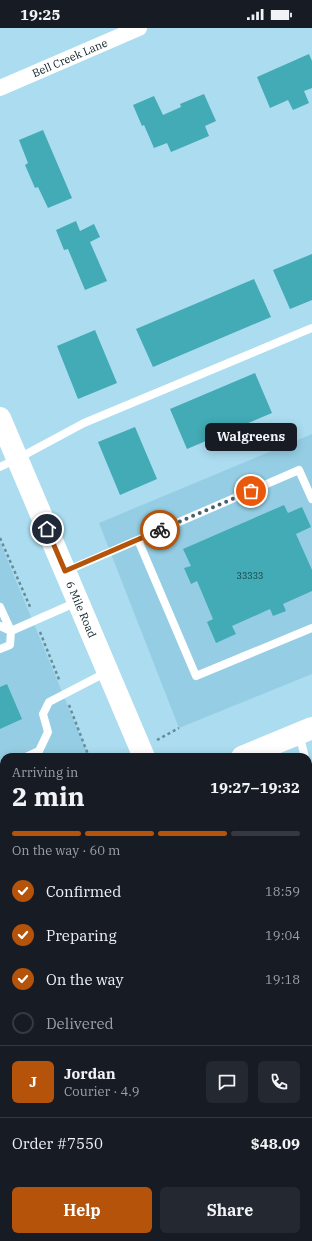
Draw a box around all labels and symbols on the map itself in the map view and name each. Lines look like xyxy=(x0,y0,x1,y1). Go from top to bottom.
street label: Bell Creek Lane xyxy=(30,35,110,80)
callout: Walgreens xyxy=(205,423,297,451)
pin xyxy=(234,474,268,508)
courier xyxy=(140,510,180,550)
pin xyxy=(30,512,64,546)
house number: 33333 xyxy=(236,570,264,581)
street label: 6 Mile Road xyxy=(63,579,100,640)

